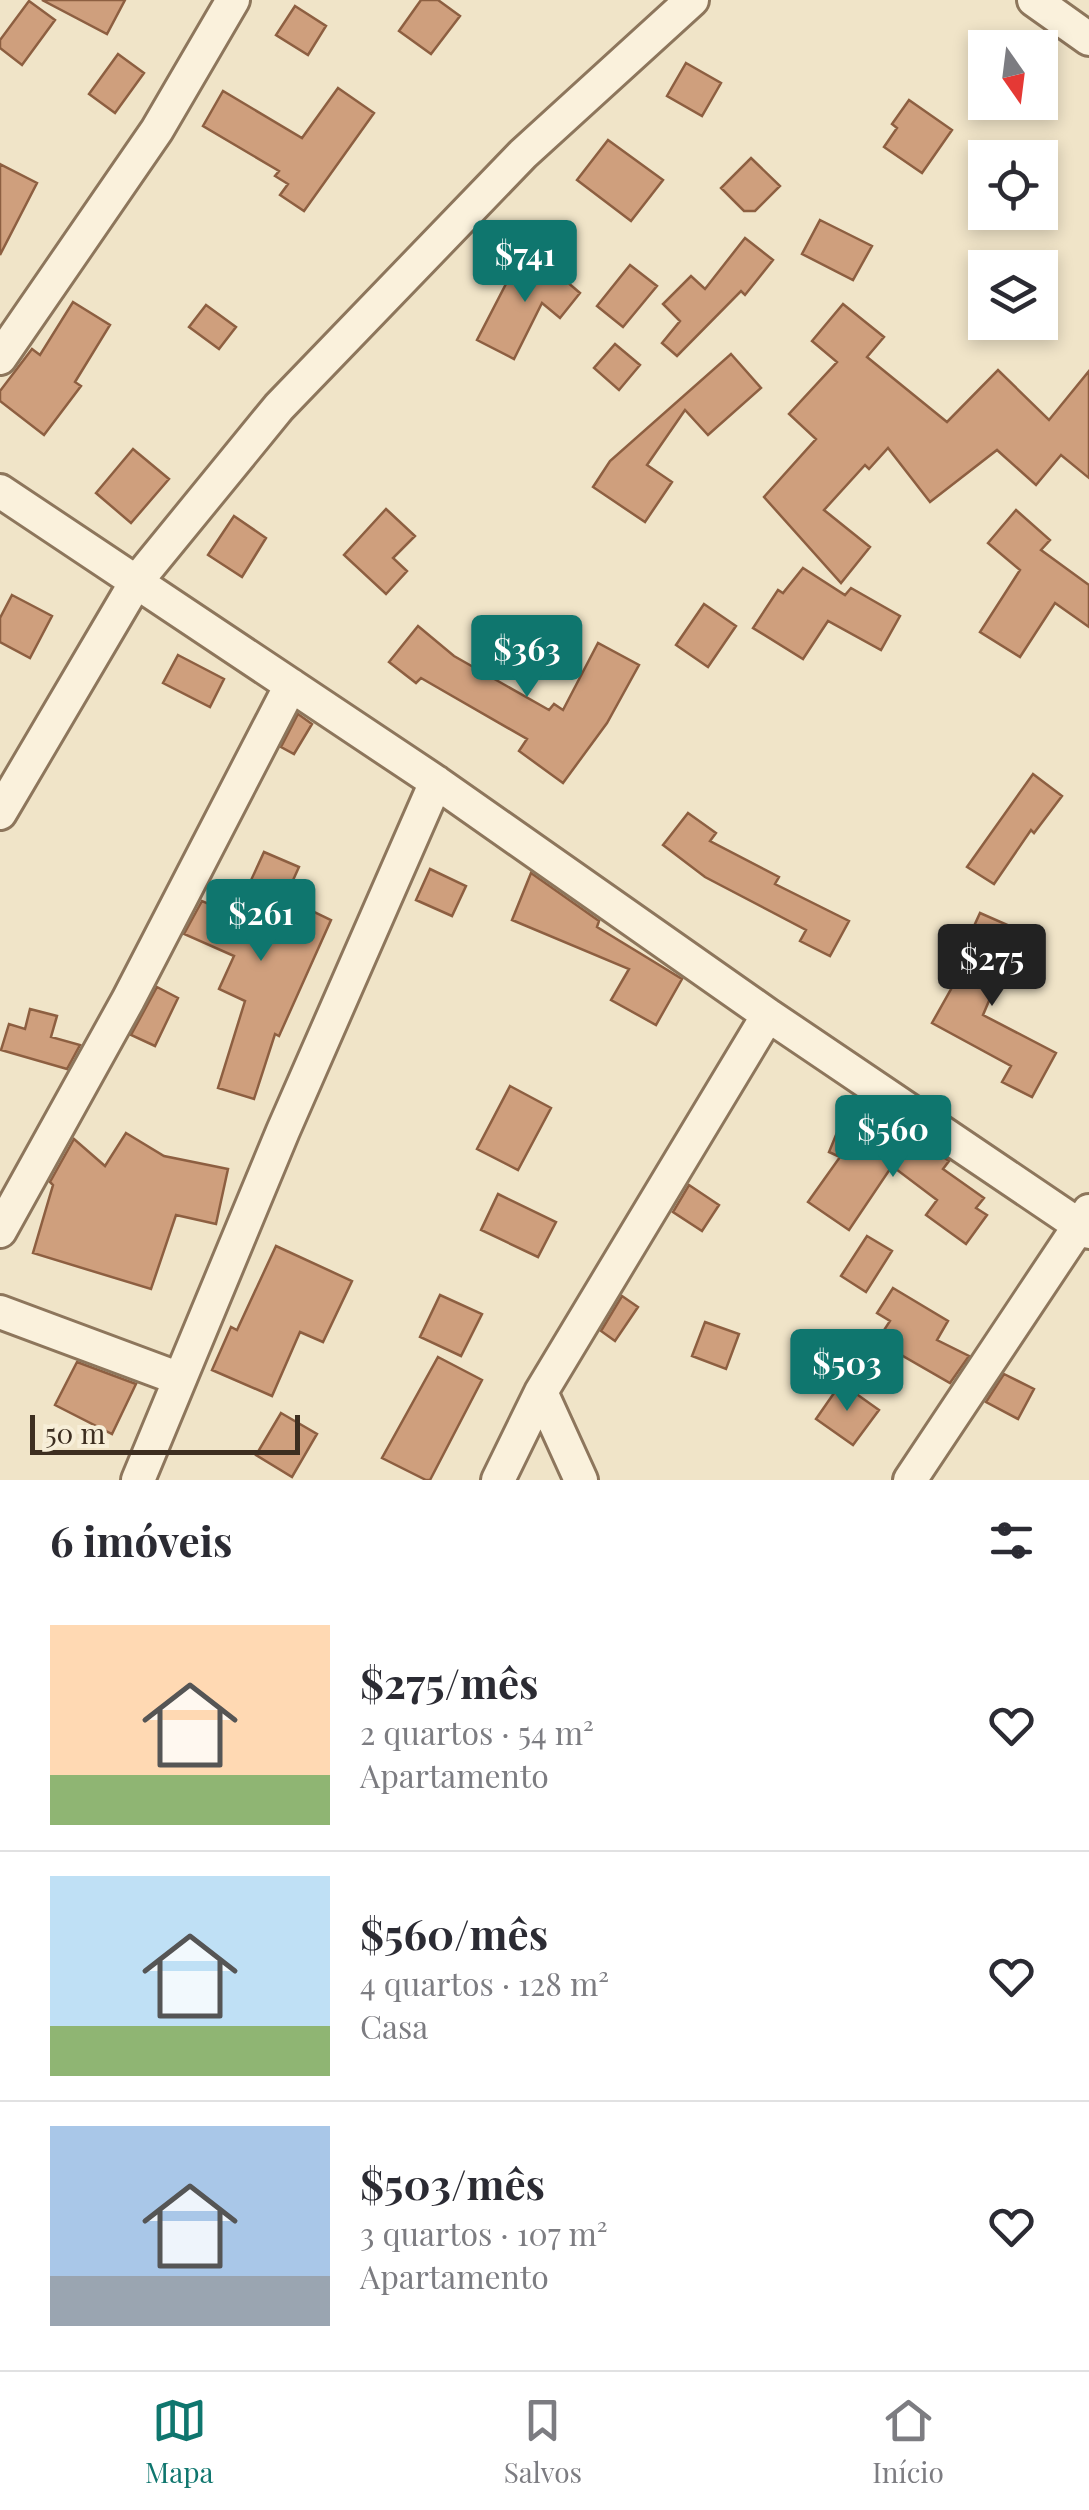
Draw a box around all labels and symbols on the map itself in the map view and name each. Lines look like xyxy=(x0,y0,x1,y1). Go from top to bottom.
north arrow xyxy=(968,30,1058,120)
pin: $741 xyxy=(466,220,584,305)
pin: $363 xyxy=(468,615,586,700)
pin: $261 xyxy=(202,879,320,964)
pin: $275 xyxy=(933,924,1051,1009)
pin: $560 xyxy=(834,1095,952,1180)
pin: $503 xyxy=(788,1329,906,1414)
scale bar xyxy=(30,1410,300,1454)

